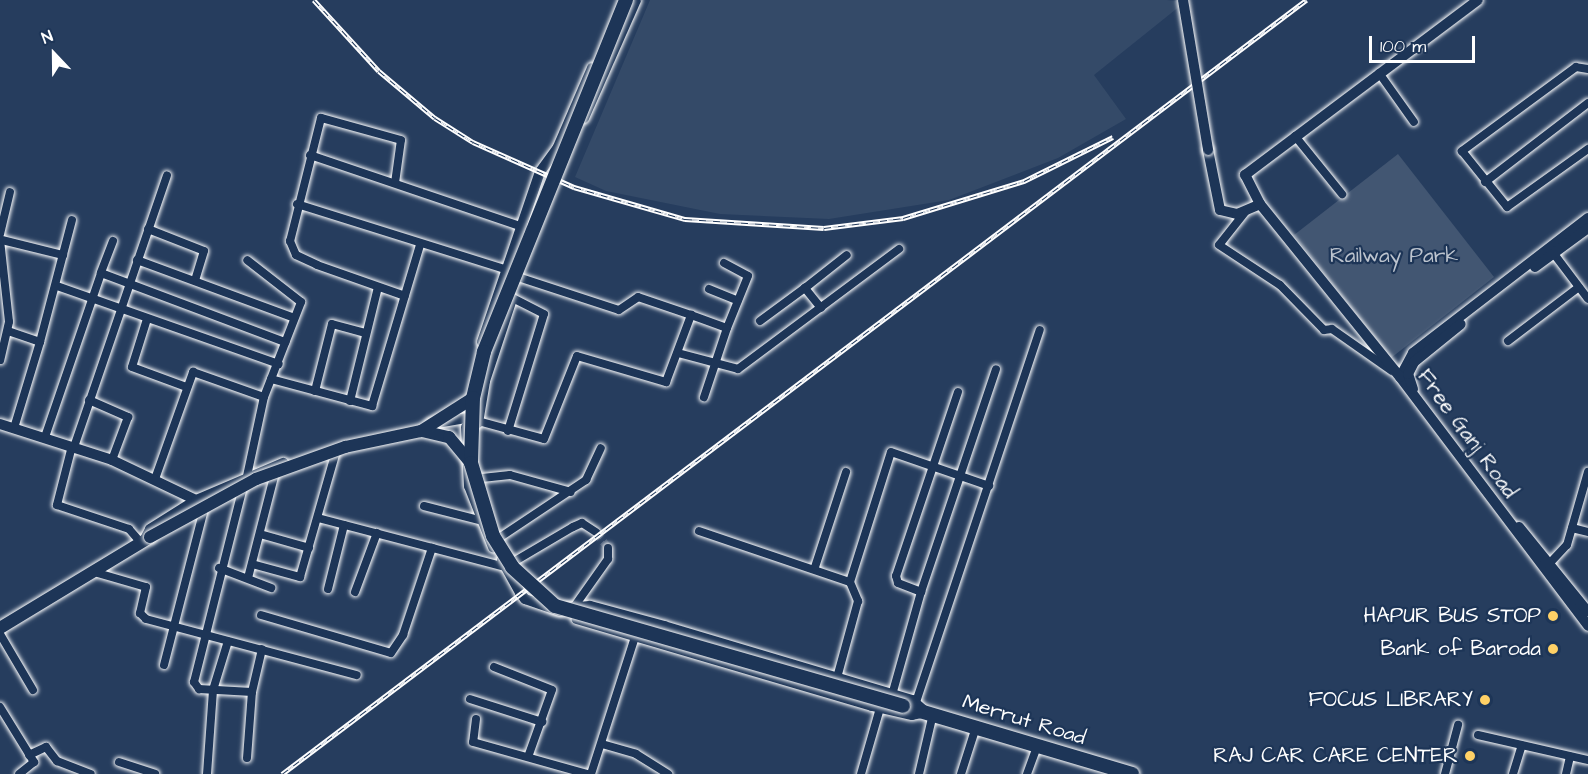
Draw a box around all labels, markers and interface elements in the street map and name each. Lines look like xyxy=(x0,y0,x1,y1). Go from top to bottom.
north arrow xyxy=(24,24,84,84)
scale bar xyxy=(1372,24,1478,62)
text: N xyxy=(38,25,56,49)
text: 100 m xyxy=(1380,34,1426,59)
park label: Railway Park xyxy=(1330,243,1458,269)
street label: Free Ganj Road xyxy=(1412,365,1522,503)
place label: HAPUR BUS STOP xyxy=(1364,603,1541,629)
marker: HAPUR BUS STOP xyxy=(1546,609,1560,623)
place label: Bank of Baroda xyxy=(1380,636,1541,662)
marker: Bank of Baroda xyxy=(1546,642,1560,656)
place label: FOCUS LIBRARY xyxy=(1309,687,1473,713)
street label: Merrut Road xyxy=(959,689,1089,751)
marker: FOCUS LIBRARY xyxy=(1478,693,1492,707)
place label: RAJ CAR CARE CENTER xyxy=(1213,743,1458,769)
marker: RAJ CAR CARE CENTER xyxy=(1463,749,1477,763)

